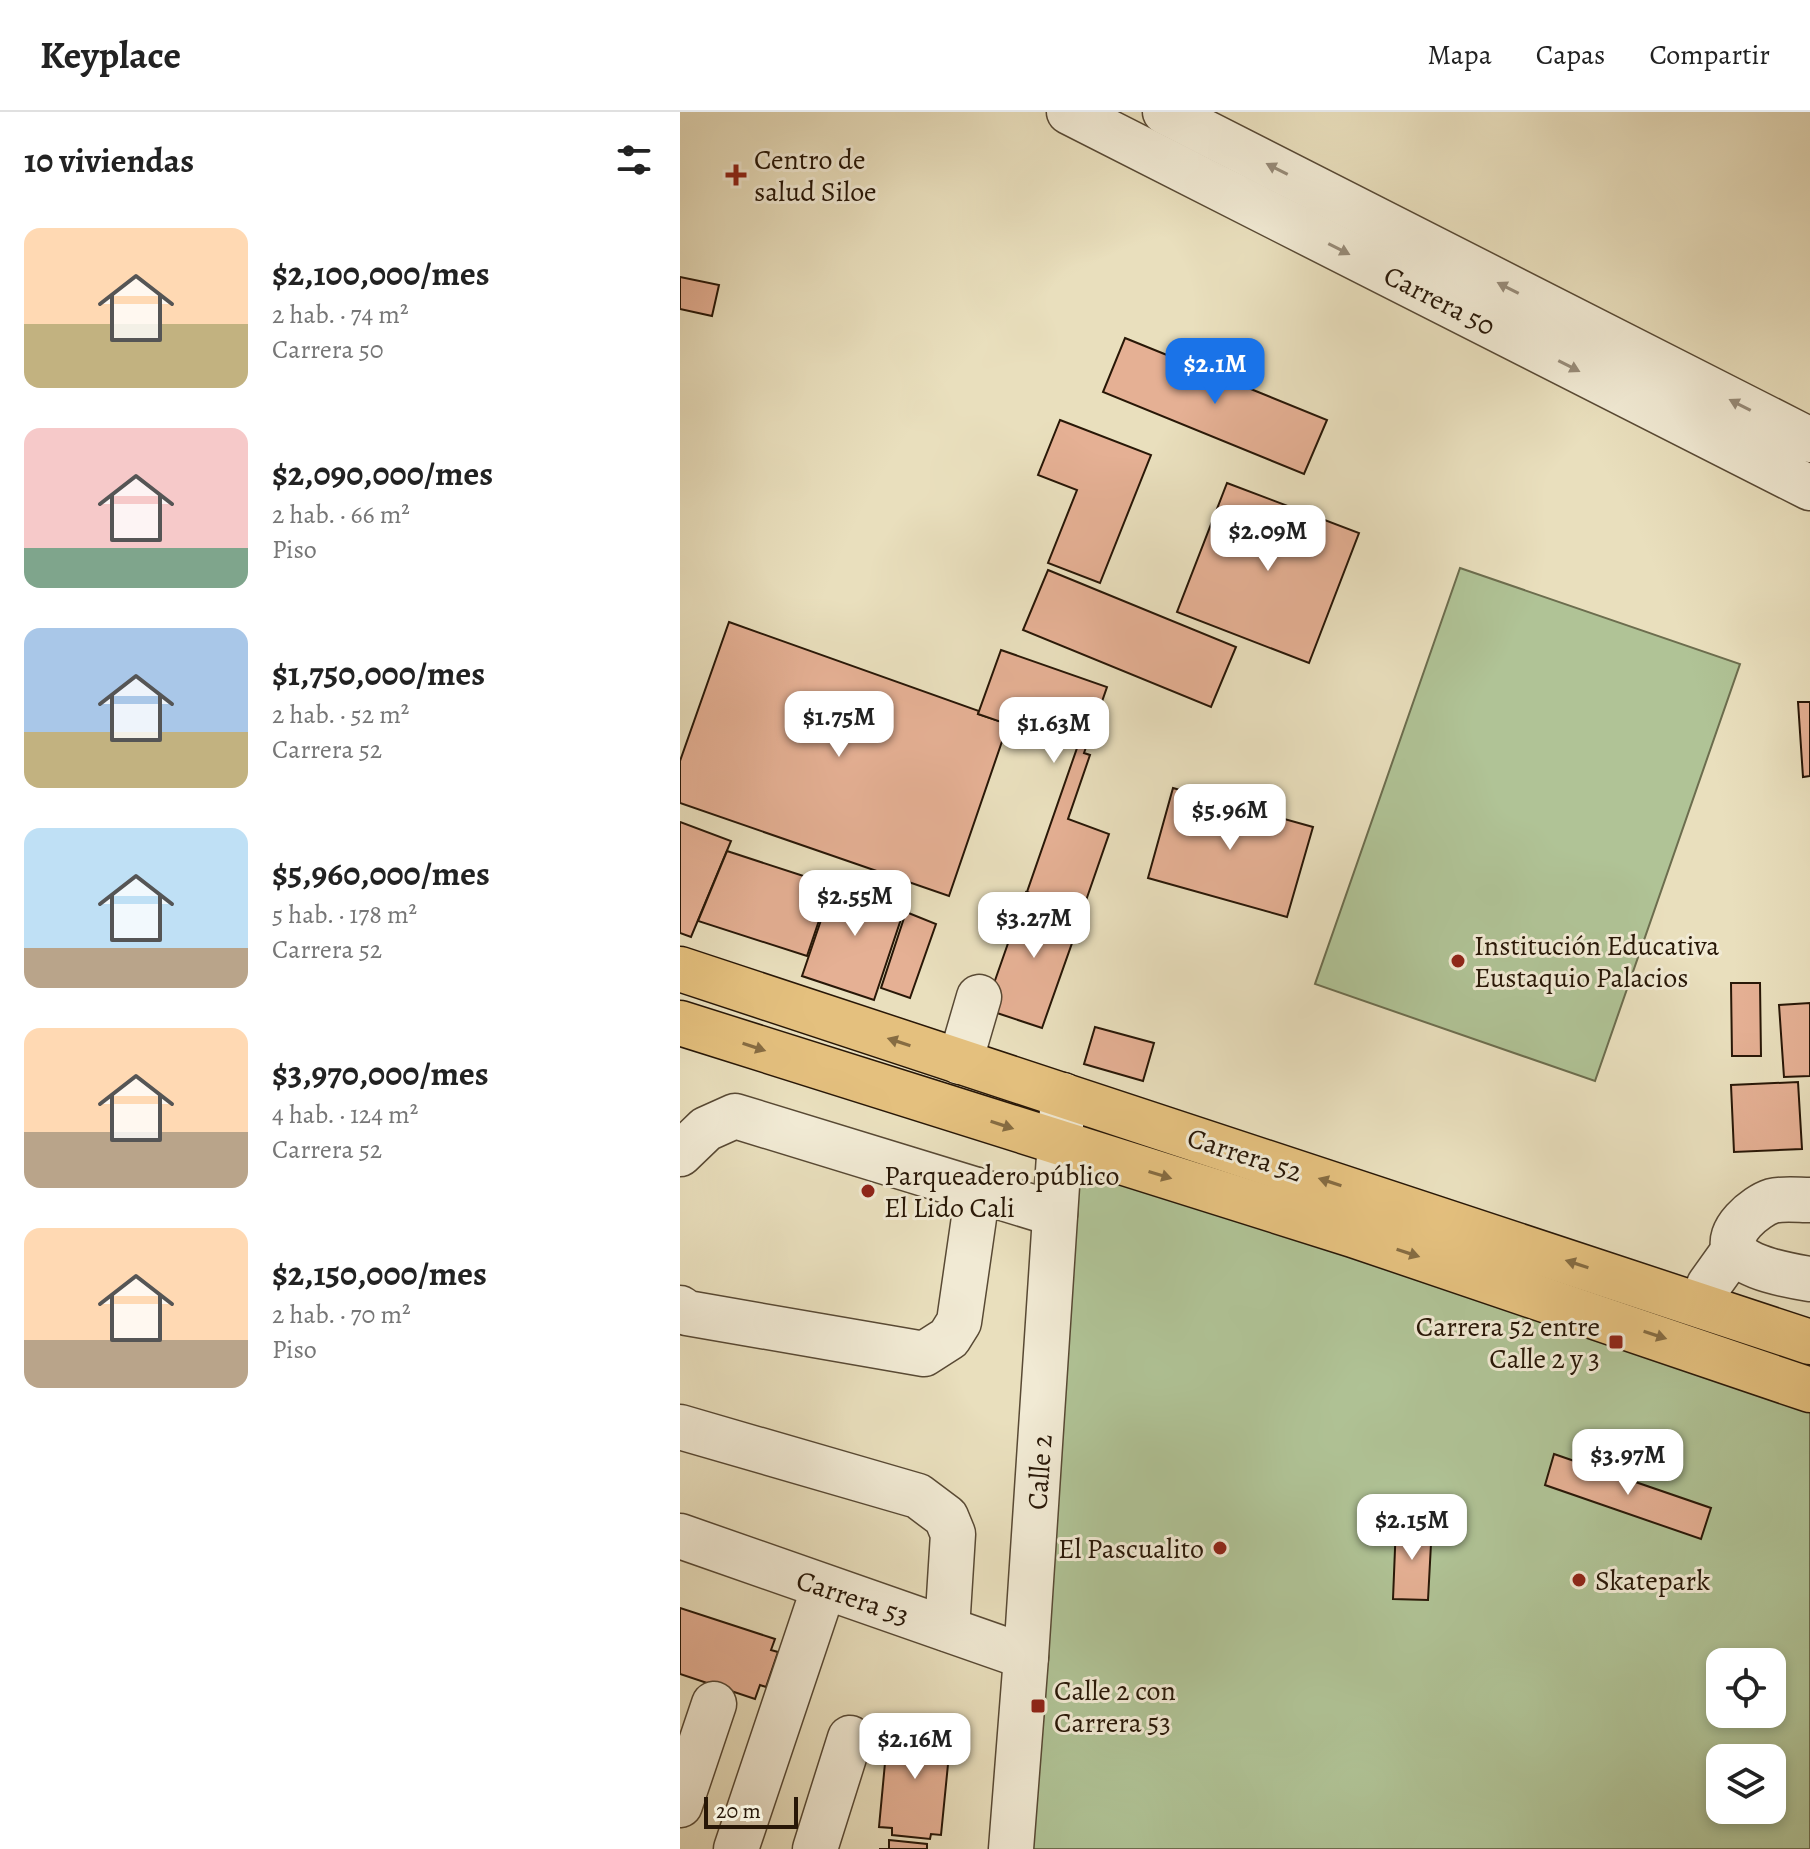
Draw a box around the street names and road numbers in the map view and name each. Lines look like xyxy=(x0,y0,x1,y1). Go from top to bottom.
street label: Carrera 50 xyxy=(1377,257,1502,345)
street label: Carrera 52 xyxy=(1182,1119,1307,1191)
street label: Calle 2 xyxy=(1018,1433,1062,1511)
street label: Carrera 53 xyxy=(791,1561,914,1635)

